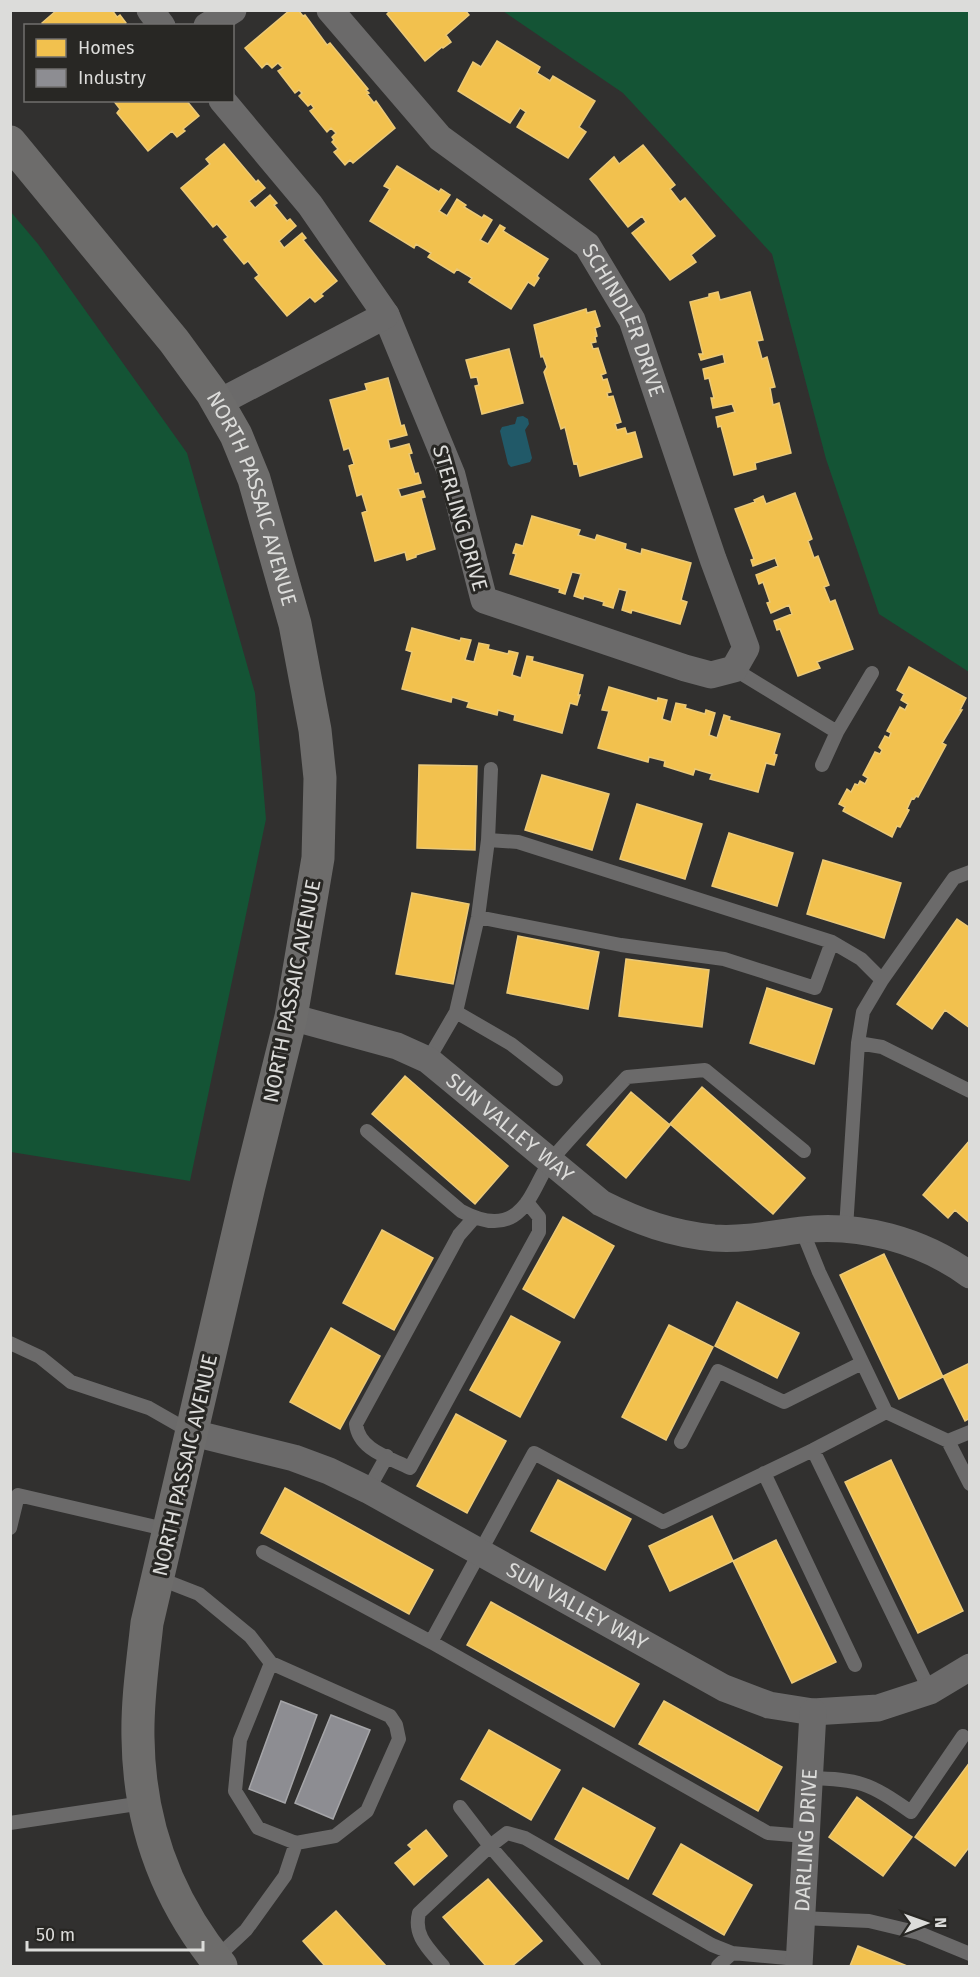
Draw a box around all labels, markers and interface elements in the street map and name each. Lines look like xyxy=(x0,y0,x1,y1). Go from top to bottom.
legend xyxy=(24,24,234,102)
text: Homes xyxy=(78,37,134,59)
text: Industry xyxy=(78,67,146,89)
street label: SCHINDLER DRIVE xyxy=(576,239,670,400)
street label: NORTH PASSAIC AVENUE xyxy=(201,387,302,609)
street label: STERLING DRIVE xyxy=(427,442,493,594)
street label: NORTH PASSAIC AVENUE xyxy=(258,877,326,1105)
street label: SUN VALLEY WAY xyxy=(441,1067,579,1188)
street label: NORTH PASSAIC AVENUE xyxy=(147,1351,223,1579)
street label: SUN VALLEY WAY xyxy=(502,1557,653,1656)
street label: DARLING DRIVE xyxy=(789,1768,823,1912)
north arrow xyxy=(896,1893,956,1953)
scale bar xyxy=(27,1914,202,1952)
text: N xyxy=(931,1917,950,1928)
text: 50 m xyxy=(36,1924,75,1946)

